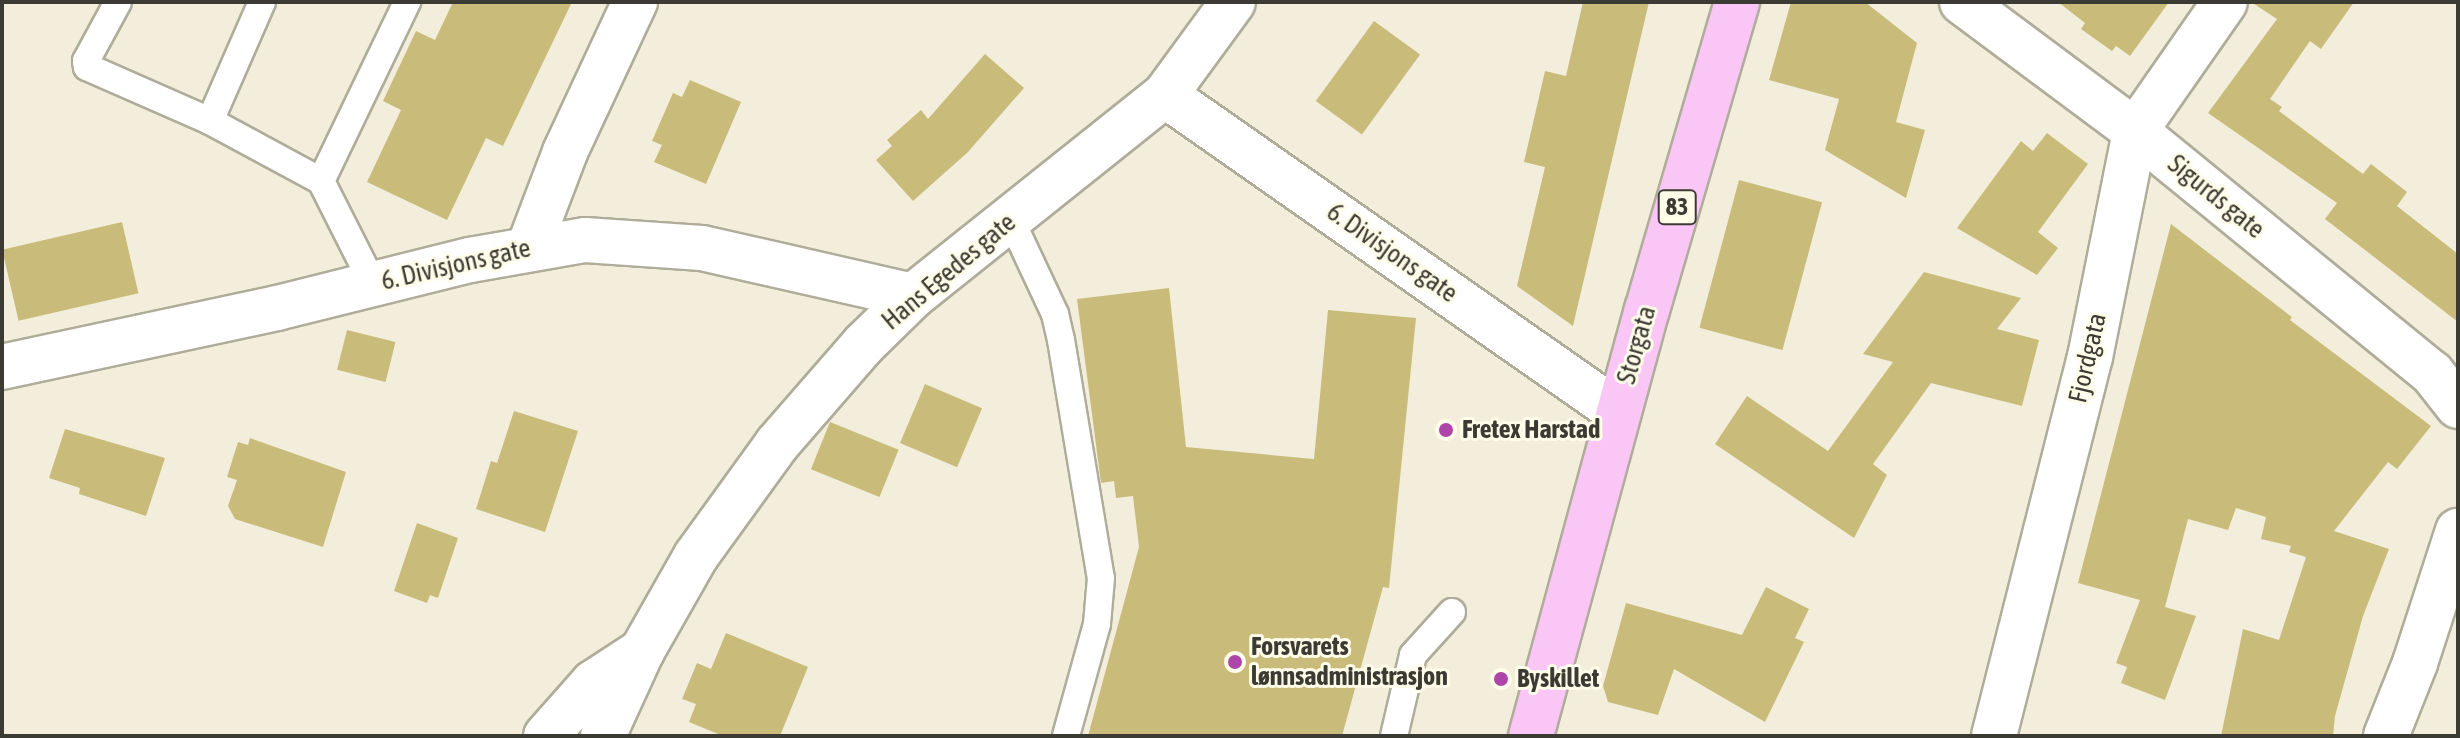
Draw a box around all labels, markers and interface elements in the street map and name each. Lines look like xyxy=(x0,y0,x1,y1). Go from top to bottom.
street label: Sigurds gate xyxy=(2161,149,2271,245)
road number: 83 xyxy=(1657,187,1697,227)
street label: 6. Divisjons gate xyxy=(1321,197,1463,309)
street label: Hans Egedes gate xyxy=(876,207,1022,337)
street label: 6. Divisjons gate xyxy=(378,233,534,297)
street label: Storgata xyxy=(1611,302,1663,388)
street label: Fjordgata xyxy=(2063,310,2113,406)
place label: Fretex Harstad xyxy=(1462,414,1600,446)
marker: Fretex Harstad xyxy=(1437,421,1455,439)
place label: Forsvarets lønnsadministrasjon xyxy=(1251,631,1448,692)
marker: Forsvarets lønnsadministrasjon xyxy=(1226,653,1244,671)
place label: Byskillet xyxy=(1517,663,1599,695)
marker: Byskillet xyxy=(1492,670,1510,688)

